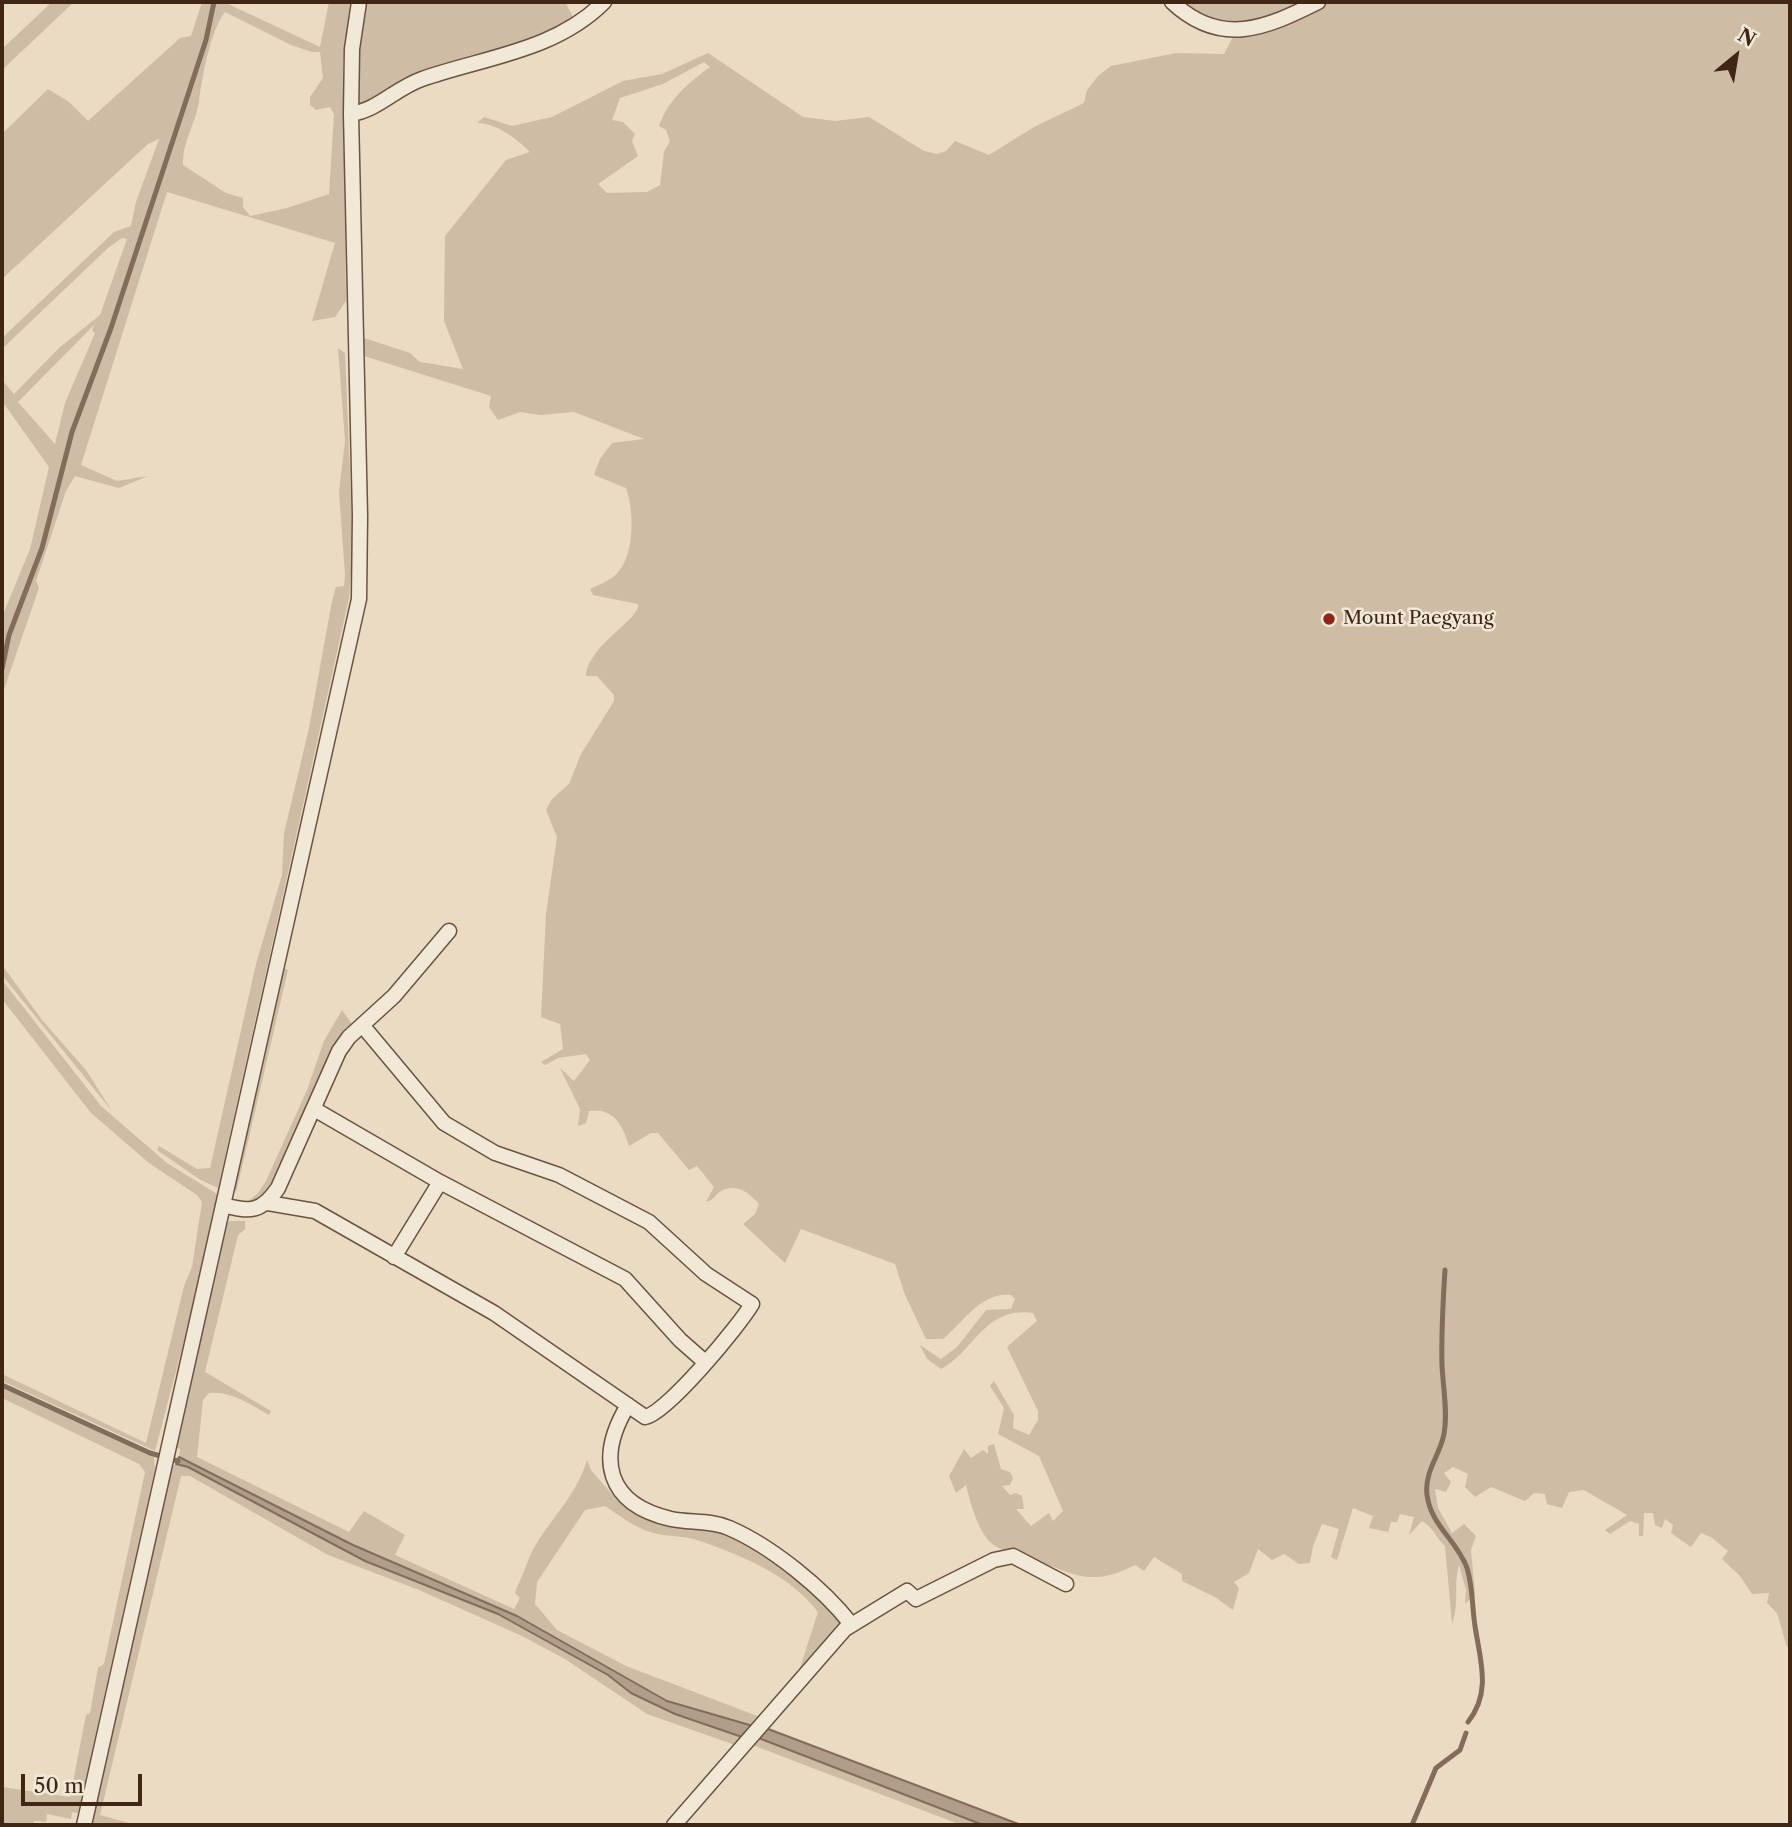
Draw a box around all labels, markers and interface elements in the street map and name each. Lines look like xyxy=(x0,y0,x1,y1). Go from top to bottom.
north arrow xyxy=(1701,21,1771,91)
text: N xyxy=(1734,23,1760,51)
place label: Mount Paegyang xyxy=(1343,608,1494,630)
marker: Mount Paegyang xyxy=(1321,611,1337,627)
scale bar xyxy=(24,1760,145,1804)
text: 50 m xyxy=(34,1773,84,1798)

